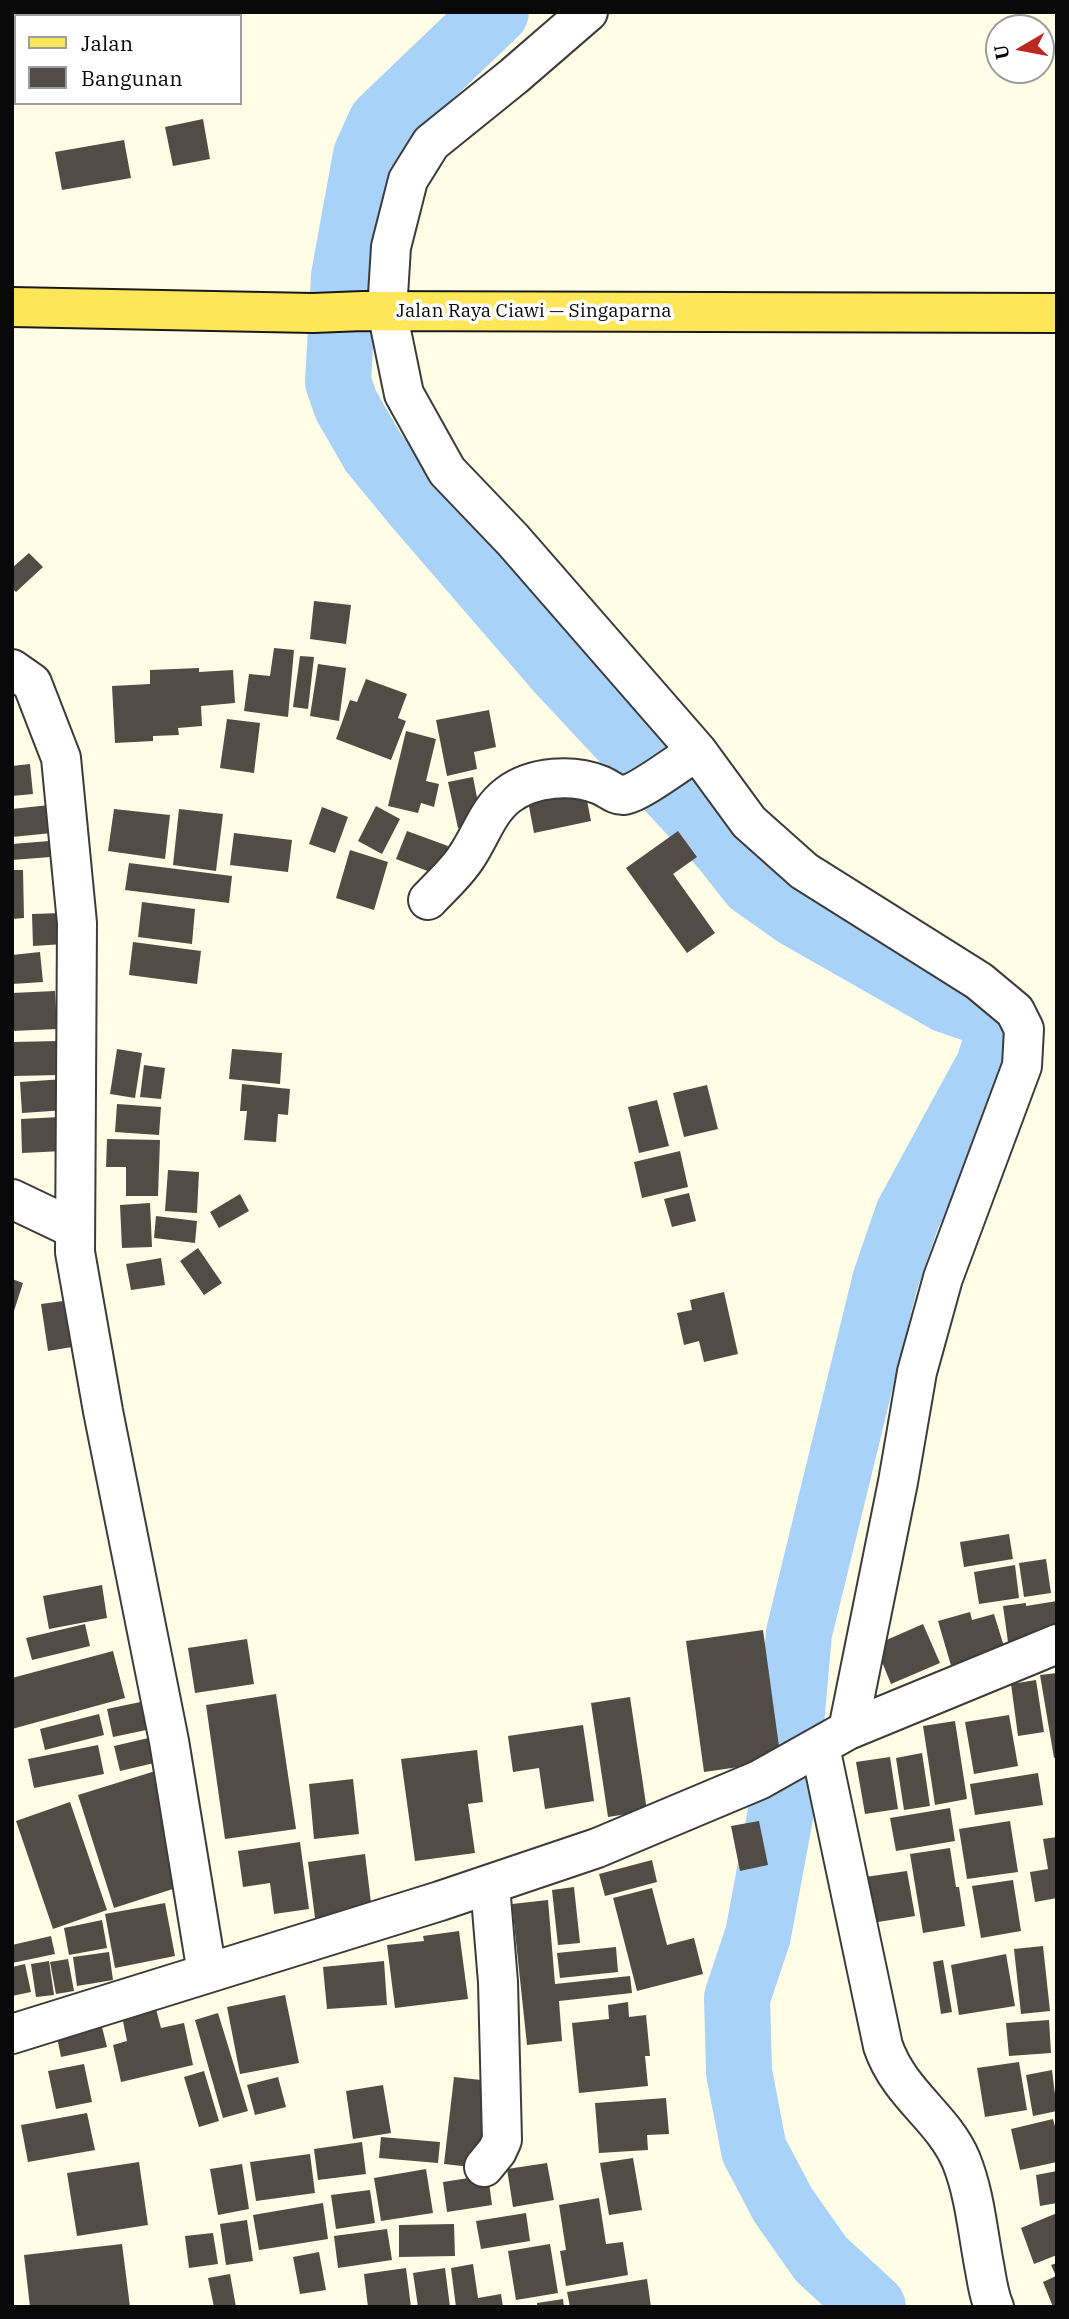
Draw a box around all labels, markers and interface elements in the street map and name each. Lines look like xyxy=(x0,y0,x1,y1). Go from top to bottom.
legend xyxy=(14,14,242,105)
north arrow xyxy=(985,14,1055,84)
text: Jalan xyxy=(81,29,133,57)
text: U xyxy=(988,43,1014,62)
text: Bangunan xyxy=(81,64,183,92)
street label: Jalan Raya Ciawi — Singaparna xyxy=(396,301,672,323)

